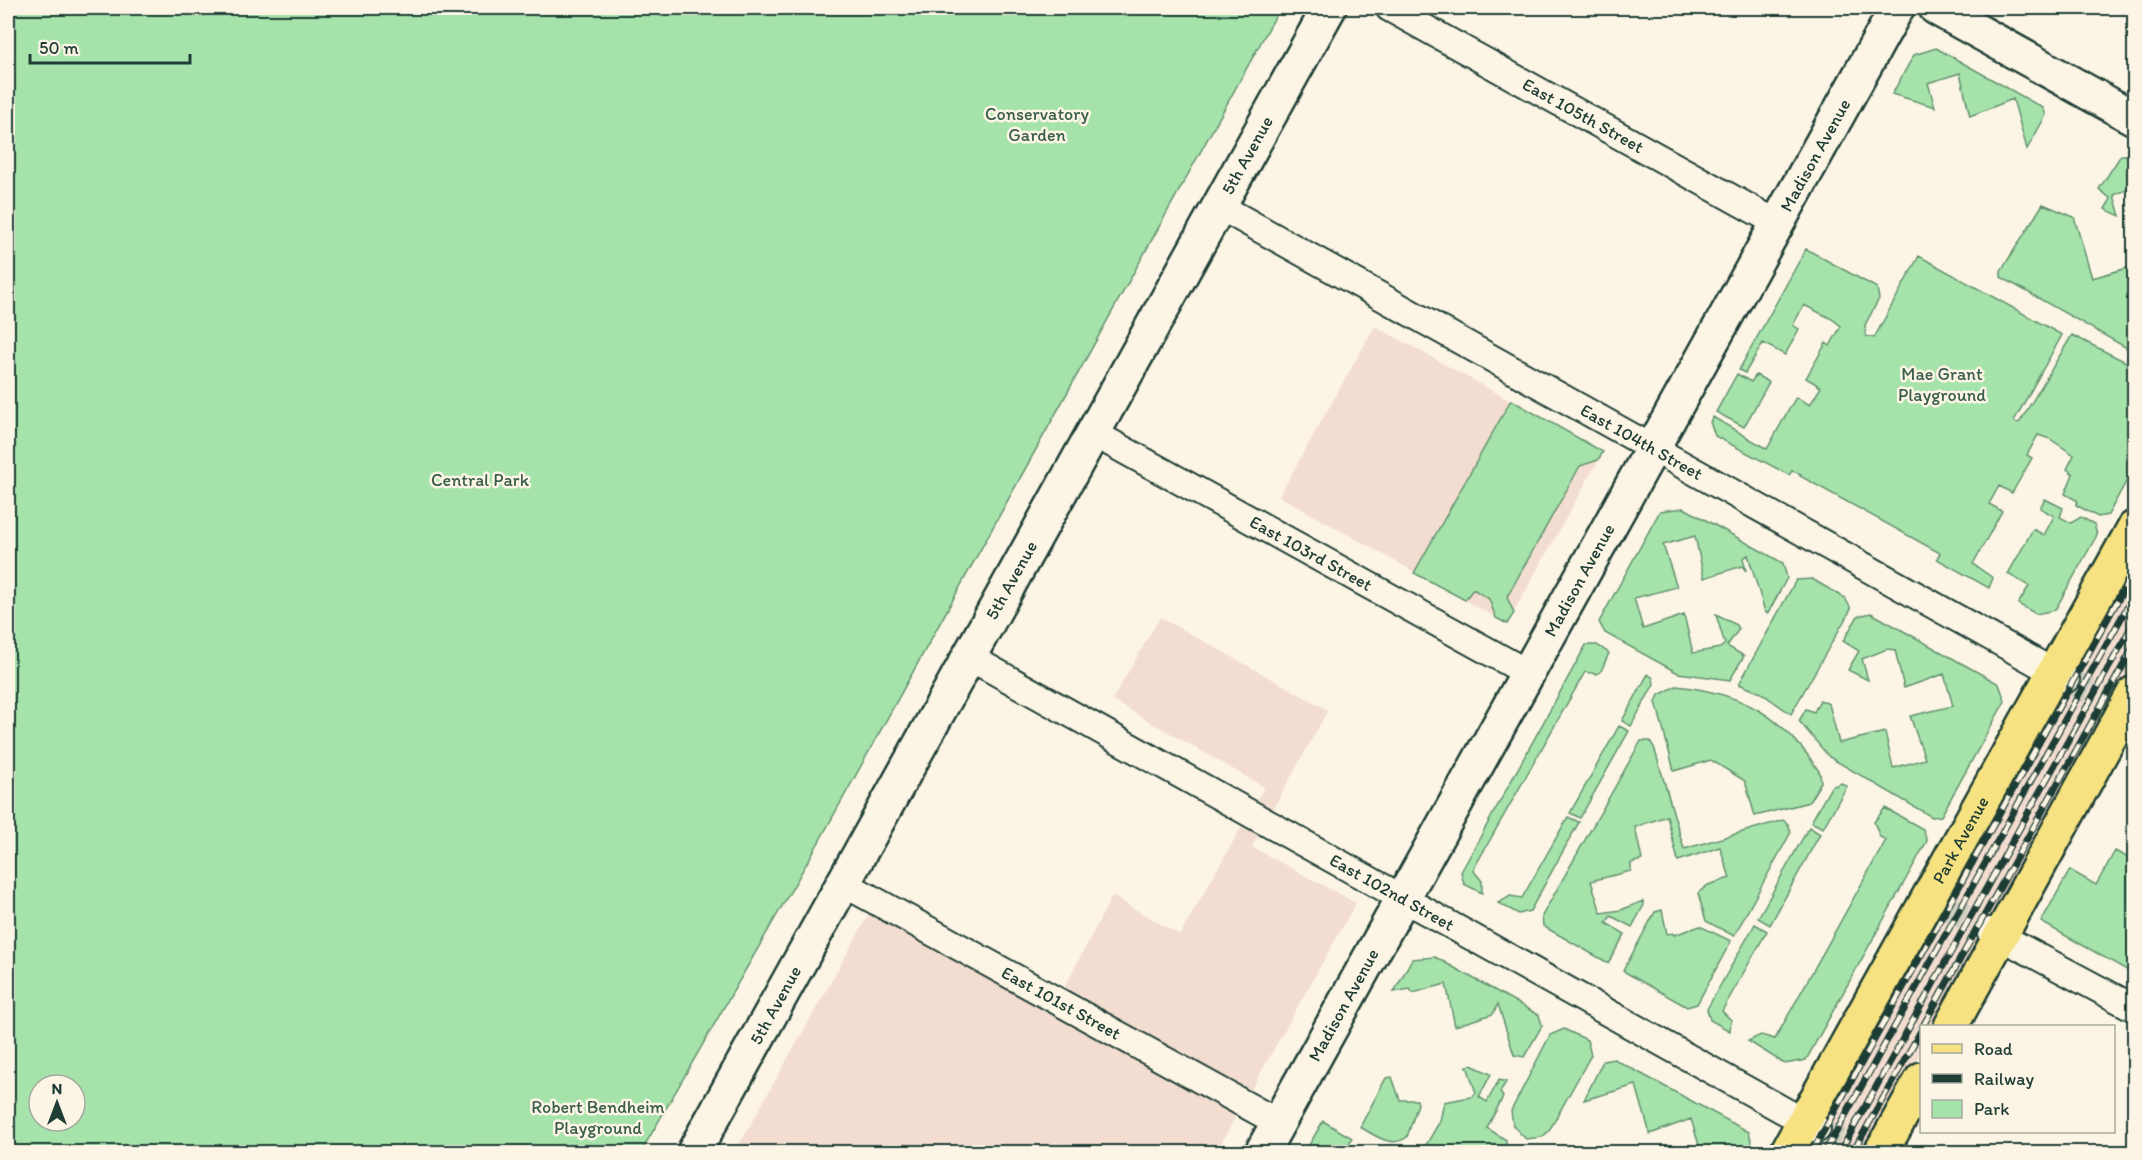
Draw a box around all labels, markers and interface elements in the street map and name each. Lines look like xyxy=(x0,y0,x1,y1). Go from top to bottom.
scale bar xyxy=(30,27,190,65)
text: 50 m xyxy=(39,37,79,59)
street label: East 105th Street xyxy=(1519,73,1648,158)
street label: Madison Avenue xyxy=(1775,95,1855,216)
park label: Conservatory Garden xyxy=(985,103,1089,146)
street label: 5th Avenue xyxy=(1217,112,1278,198)
park label: Mae Grant Playground xyxy=(1898,363,1986,406)
street label: East 104th Street xyxy=(1576,399,1707,485)
park label: Central Park xyxy=(431,469,530,491)
street label: East 103rd Street xyxy=(1246,511,1376,596)
street label: Madison Avenue xyxy=(1539,520,1620,641)
street label: 5th Avenue xyxy=(981,537,1042,623)
street label: Park Avenue xyxy=(1927,792,1994,888)
street label: East 102nd Street xyxy=(1326,849,1458,936)
street label: Madison Avenue xyxy=(1303,945,1384,1065)
street label: East 101st Street xyxy=(998,961,1125,1045)
street label: 5th Avenue xyxy=(745,962,806,1048)
legend xyxy=(1920,1025,2115,1133)
text: Road xyxy=(1974,1038,2013,1060)
text: Railway xyxy=(1974,1068,2035,1090)
north arrow xyxy=(27,1073,87,1133)
text: N xyxy=(52,1079,62,1098)
park label: Robert Bendheim Playground xyxy=(531,1096,665,1139)
text: Park xyxy=(1974,1098,2009,1120)

